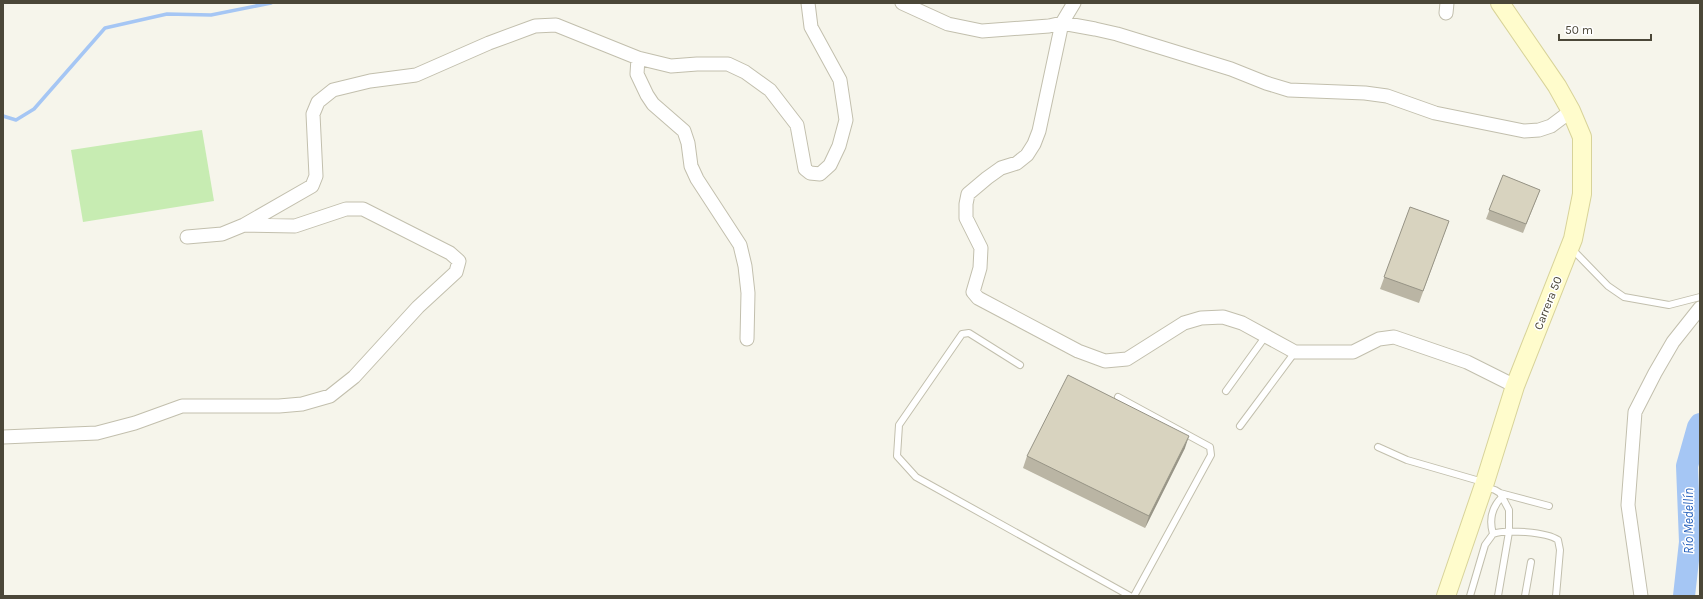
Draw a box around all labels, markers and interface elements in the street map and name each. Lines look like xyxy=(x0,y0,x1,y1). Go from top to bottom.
scale bar xyxy=(1559,16,1651,42)
text: 50 m xyxy=(1565,23,1593,37)
street label: Carrera 50 xyxy=(1531,274,1565,332)
water label: Río Medellín xyxy=(1681,488,1696,554)

